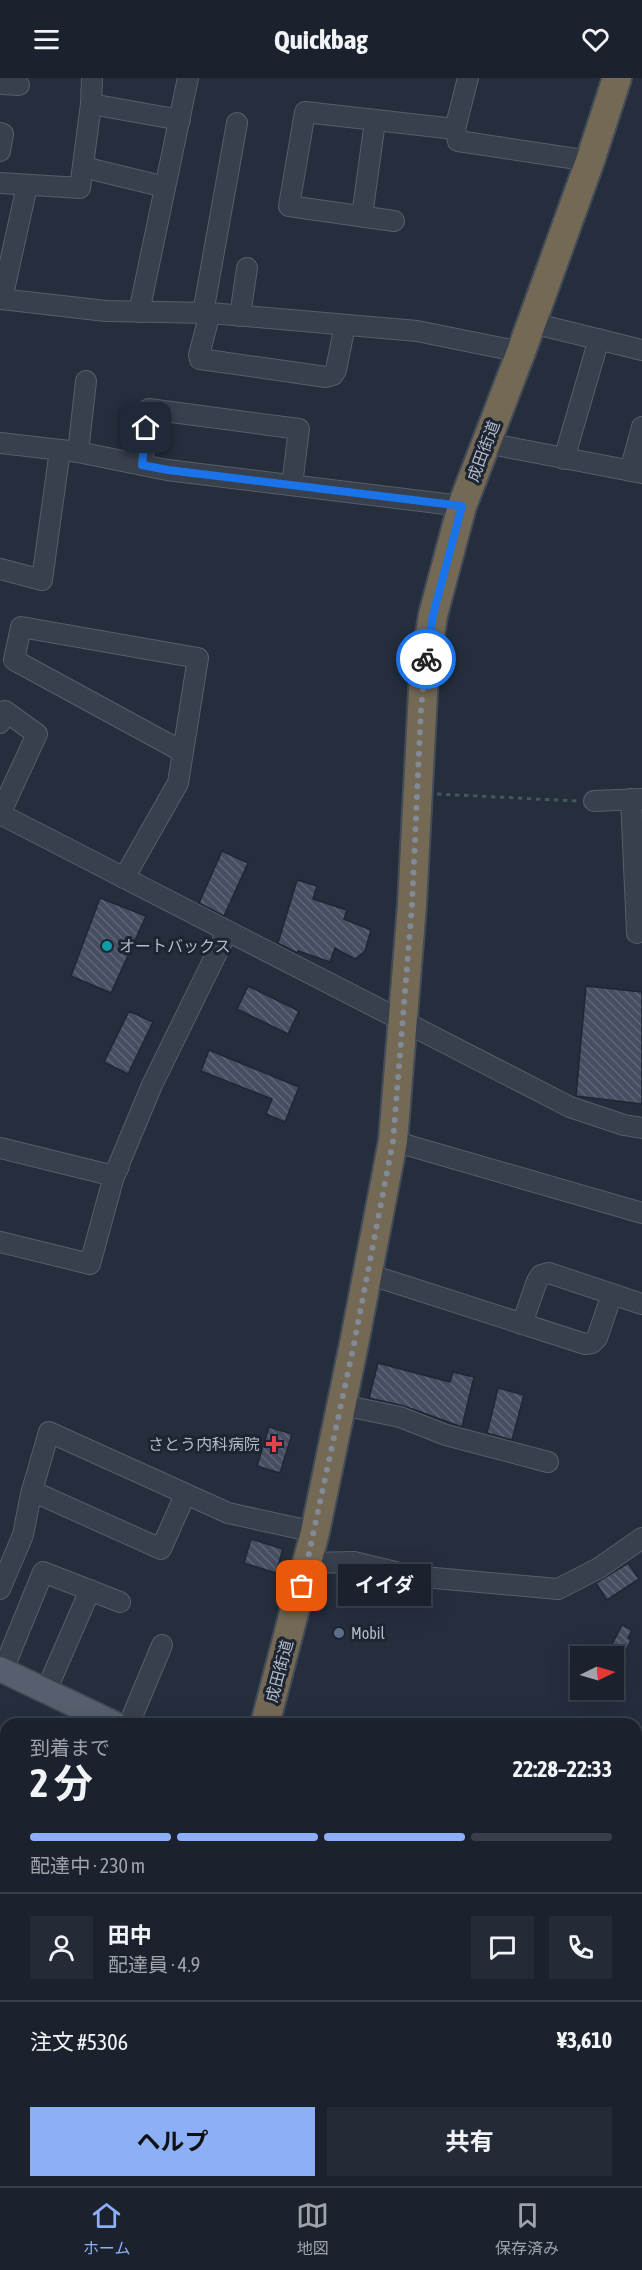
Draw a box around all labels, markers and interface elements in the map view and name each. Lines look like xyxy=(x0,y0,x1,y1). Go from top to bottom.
icon: menu xyxy=(30,23,63,56)
icon: heart xyxy=(579,23,612,56)
text: Quickbag xyxy=(274,24,368,55)
pin xyxy=(120,402,171,453)
icon: home xyxy=(129,411,162,444)
street label: 成田街道 xyxy=(463,418,503,484)
courier xyxy=(396,629,456,689)
icon: bike xyxy=(410,643,443,676)
place label: オートバックス xyxy=(119,937,231,955)
marker: オートバックス xyxy=(100,939,114,953)
place label: さとう内科病院 xyxy=(148,1435,260,1453)
marker: さとう内科病院 xyxy=(265,1435,283,1453)
pin xyxy=(276,1560,327,1611)
callout: イイダ xyxy=(338,1565,431,1607)
icon: bag xyxy=(285,1569,318,1602)
text: イイダ xyxy=(355,1573,414,1596)
place label: Mobil xyxy=(351,1624,386,1642)
marker: Mobil xyxy=(332,1626,346,1640)
street label: 成田街道 xyxy=(262,1638,296,1704)
north arrow xyxy=(570,1646,624,1700)
map controls xyxy=(570,1646,624,1700)
text: 到着まで xyxy=(30,1736,110,1759)
text: 22:28–22:33 xyxy=(513,1756,612,1782)
text: 2 分 xyxy=(30,1761,93,1805)
text: 配達中 · 230 m xyxy=(30,1854,145,1877)
button: person xyxy=(30,1916,93,1979)
button: chat xyxy=(471,1916,534,1979)
button: phone xyxy=(549,1916,612,1979)
text: 田中 xyxy=(108,1922,152,1948)
text: 配達員 · 4.9 xyxy=(108,1953,200,1976)
text: ¥3,610 xyxy=(557,2027,612,2053)
text: 注文 #5306 xyxy=(30,2029,128,2055)
button: ヘルプ xyxy=(30,2107,315,2176)
button: 共有 xyxy=(327,2107,612,2176)
tab: ホーム xyxy=(83,2199,130,2259)
tab: 地図 xyxy=(296,2199,329,2259)
tab: 保存済み xyxy=(495,2199,559,2259)

